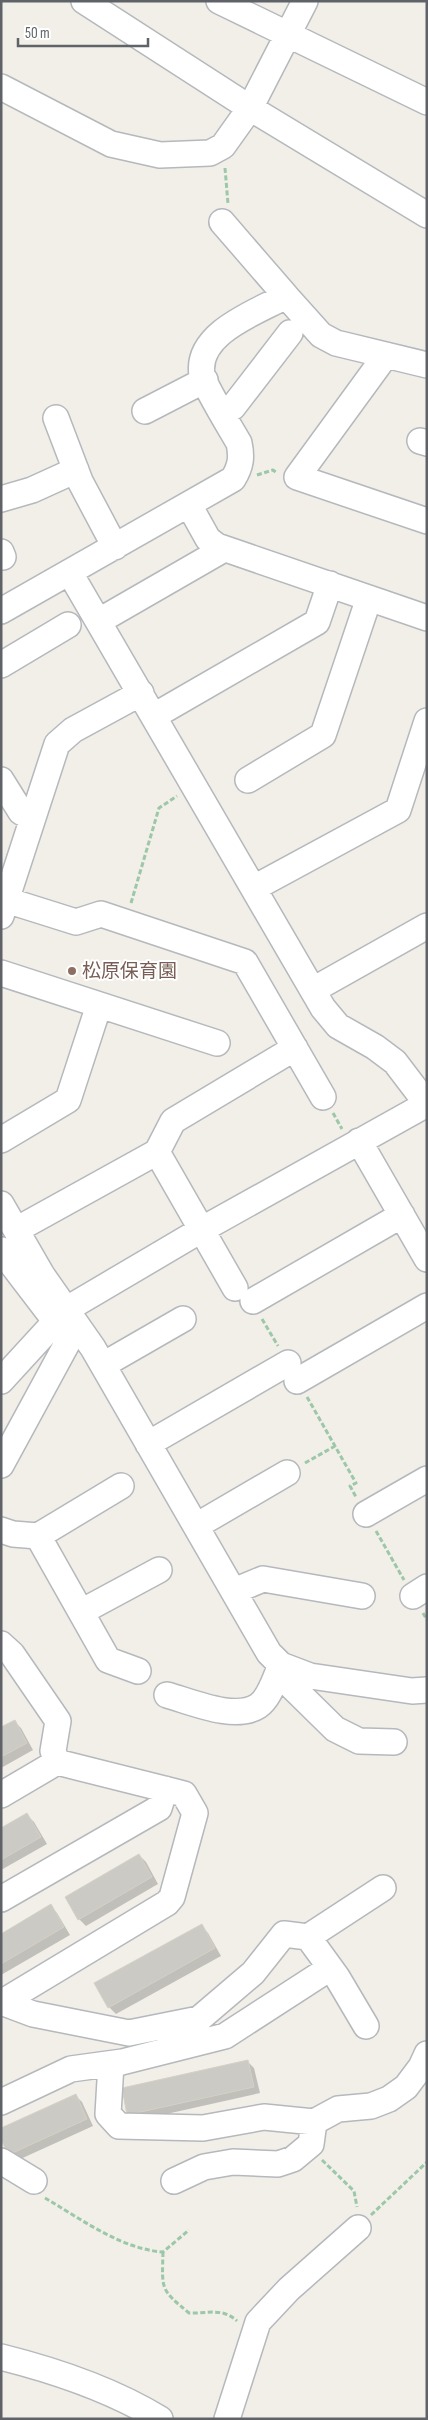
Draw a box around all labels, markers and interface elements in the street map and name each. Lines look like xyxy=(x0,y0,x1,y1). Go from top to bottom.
scale bar xyxy=(18,15,148,47)
text: 50 m xyxy=(25,24,50,43)
place label: 松原保育園 xyxy=(82,960,177,983)
marker: 松原保育園 xyxy=(66,965,78,977)

